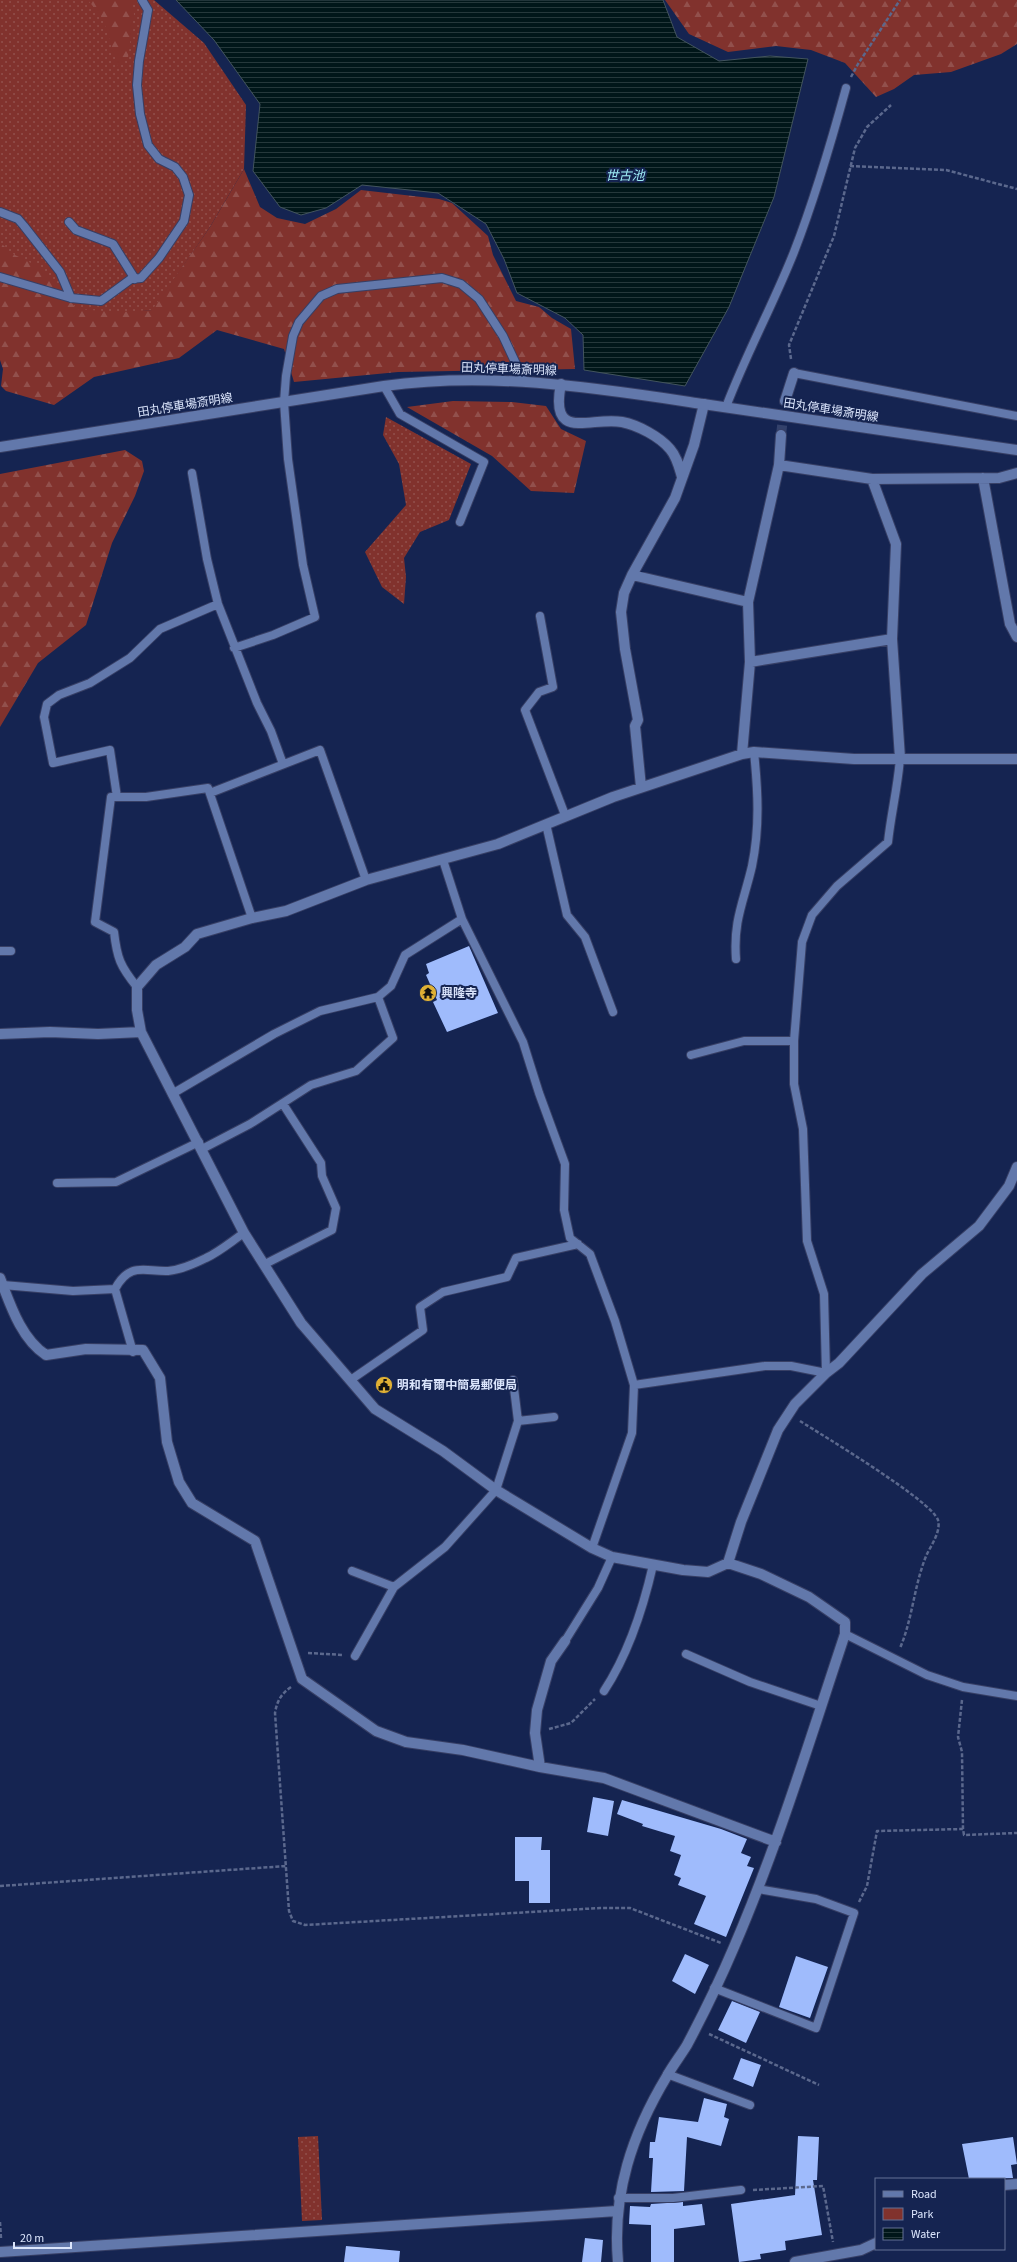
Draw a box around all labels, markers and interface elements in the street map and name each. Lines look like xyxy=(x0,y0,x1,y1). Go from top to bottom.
water label: 世古池 xyxy=(605,167,646,185)
street label: 田丸停車場斎明線 xyxy=(461,359,557,380)
street label: 田丸停車場斎明線 xyxy=(136,390,234,421)
street label: 田丸停車場斎明線 xyxy=(782,395,880,426)
temple icon: 興隆寺 xyxy=(418,983,438,1003)
place label: 興隆寺 xyxy=(441,985,477,1002)
public building icon: 明和有爾中簡易郵便局 xyxy=(374,1375,394,1395)
place label: 明和有爾中簡易郵便局 xyxy=(397,1377,517,1394)
legend xyxy=(875,2178,1005,2250)
text: Road xyxy=(911,2186,937,2203)
text: Park xyxy=(911,2206,933,2223)
scale bar xyxy=(14,2224,71,2250)
text: Water xyxy=(911,2226,941,2243)
text: 20 m xyxy=(20,2230,44,2247)

